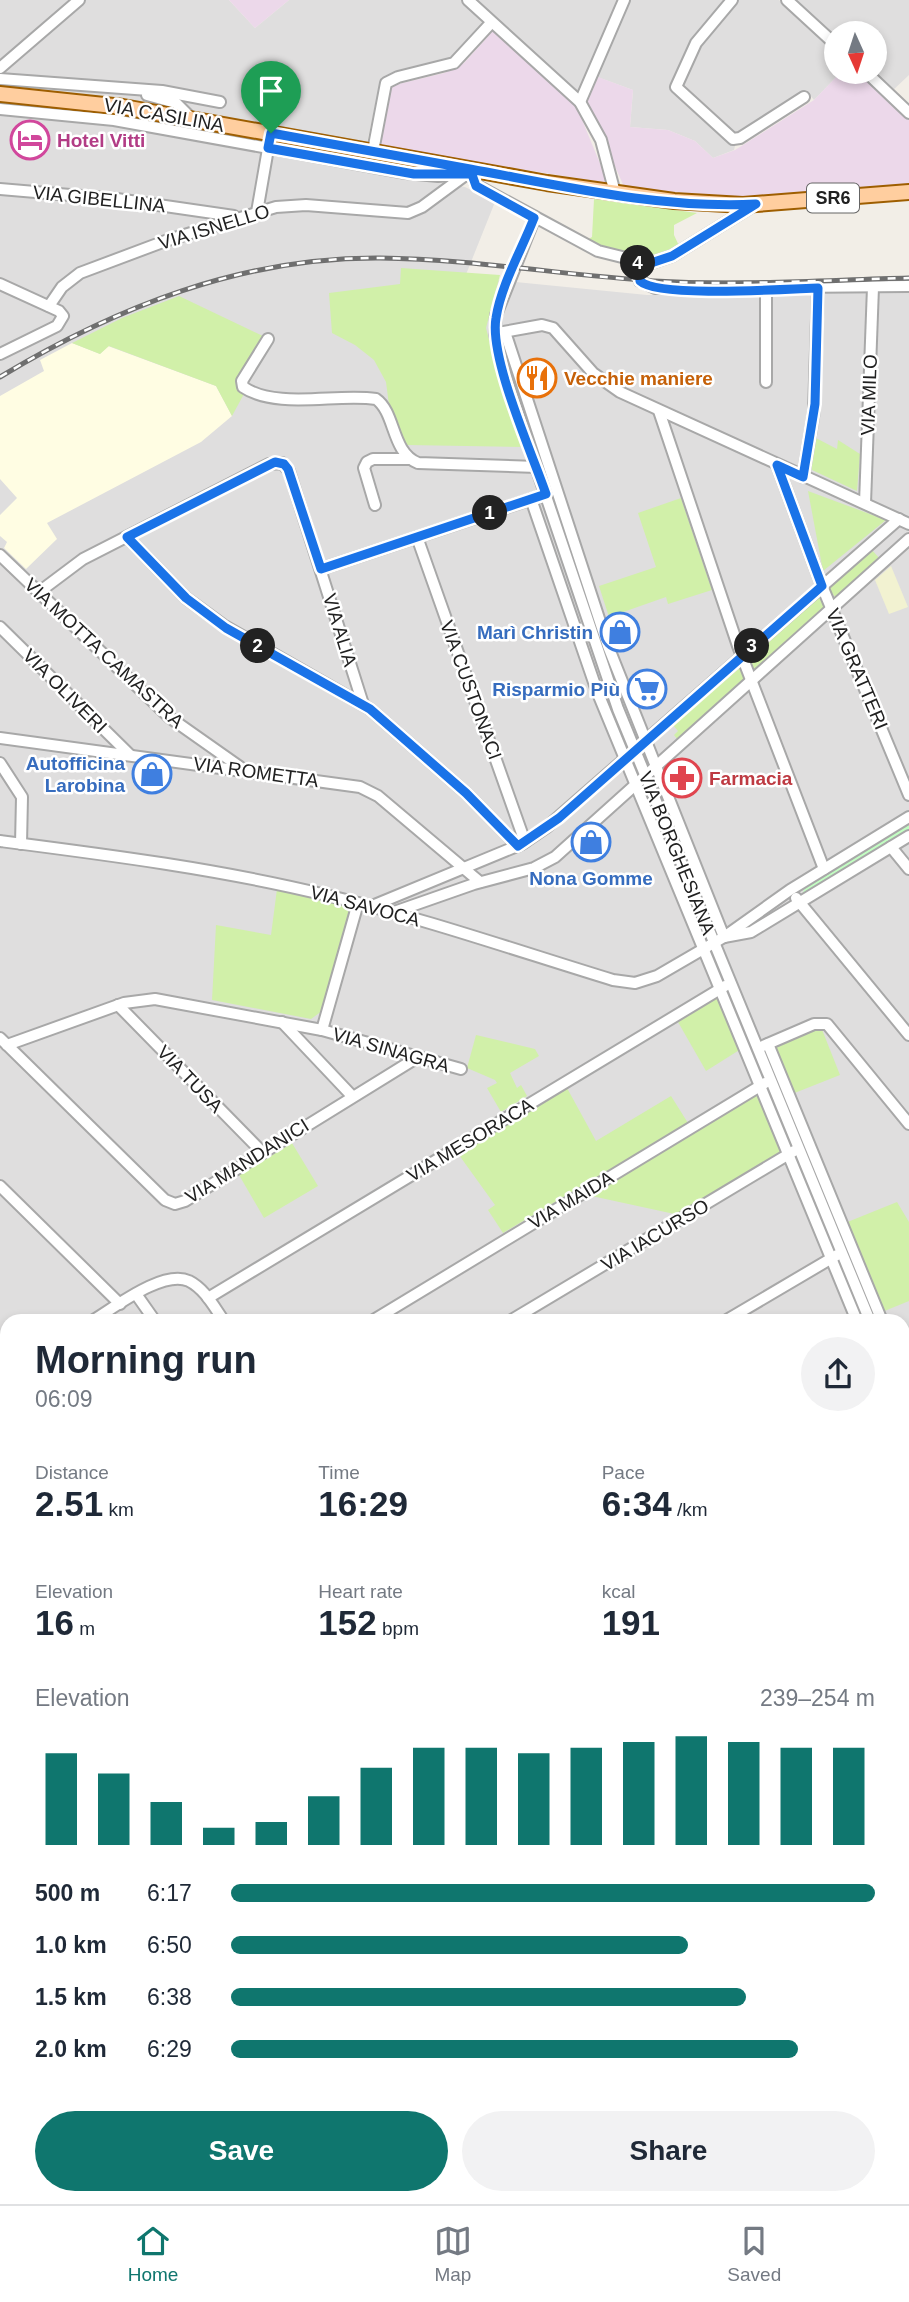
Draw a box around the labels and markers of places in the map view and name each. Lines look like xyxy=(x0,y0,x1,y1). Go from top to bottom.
pin xyxy=(241,61,301,133)
hotel icon: Hotel Vitti xyxy=(9,119,51,161)
place label: Hotel Vitti xyxy=(57,130,145,151)
pin: 4 xyxy=(620,246,656,280)
restaurant icon: Vecchie maniere xyxy=(516,357,558,399)
place label: Vecchie maniere xyxy=(564,368,713,389)
pin: 1 xyxy=(472,496,508,530)
shop icon: Marì Christin xyxy=(599,611,641,653)
place label: Marì Christin xyxy=(477,622,593,643)
pin: 2 xyxy=(240,628,276,664)
pin: 3 xyxy=(734,628,770,664)
supermarket icon: Risparmio Più xyxy=(626,668,668,710)
place label: Risparmio Più xyxy=(492,679,620,700)
place label: Autofficina Larobina xyxy=(26,753,125,796)
shop icon: Autofficina Larobina xyxy=(131,753,173,795)
pharmacy icon: Farmacia xyxy=(661,757,703,799)
place label: Farmacia xyxy=(709,768,793,789)
shop icon: Nona Gomme xyxy=(570,821,612,863)
place label: Nona Gomme xyxy=(529,868,653,889)

